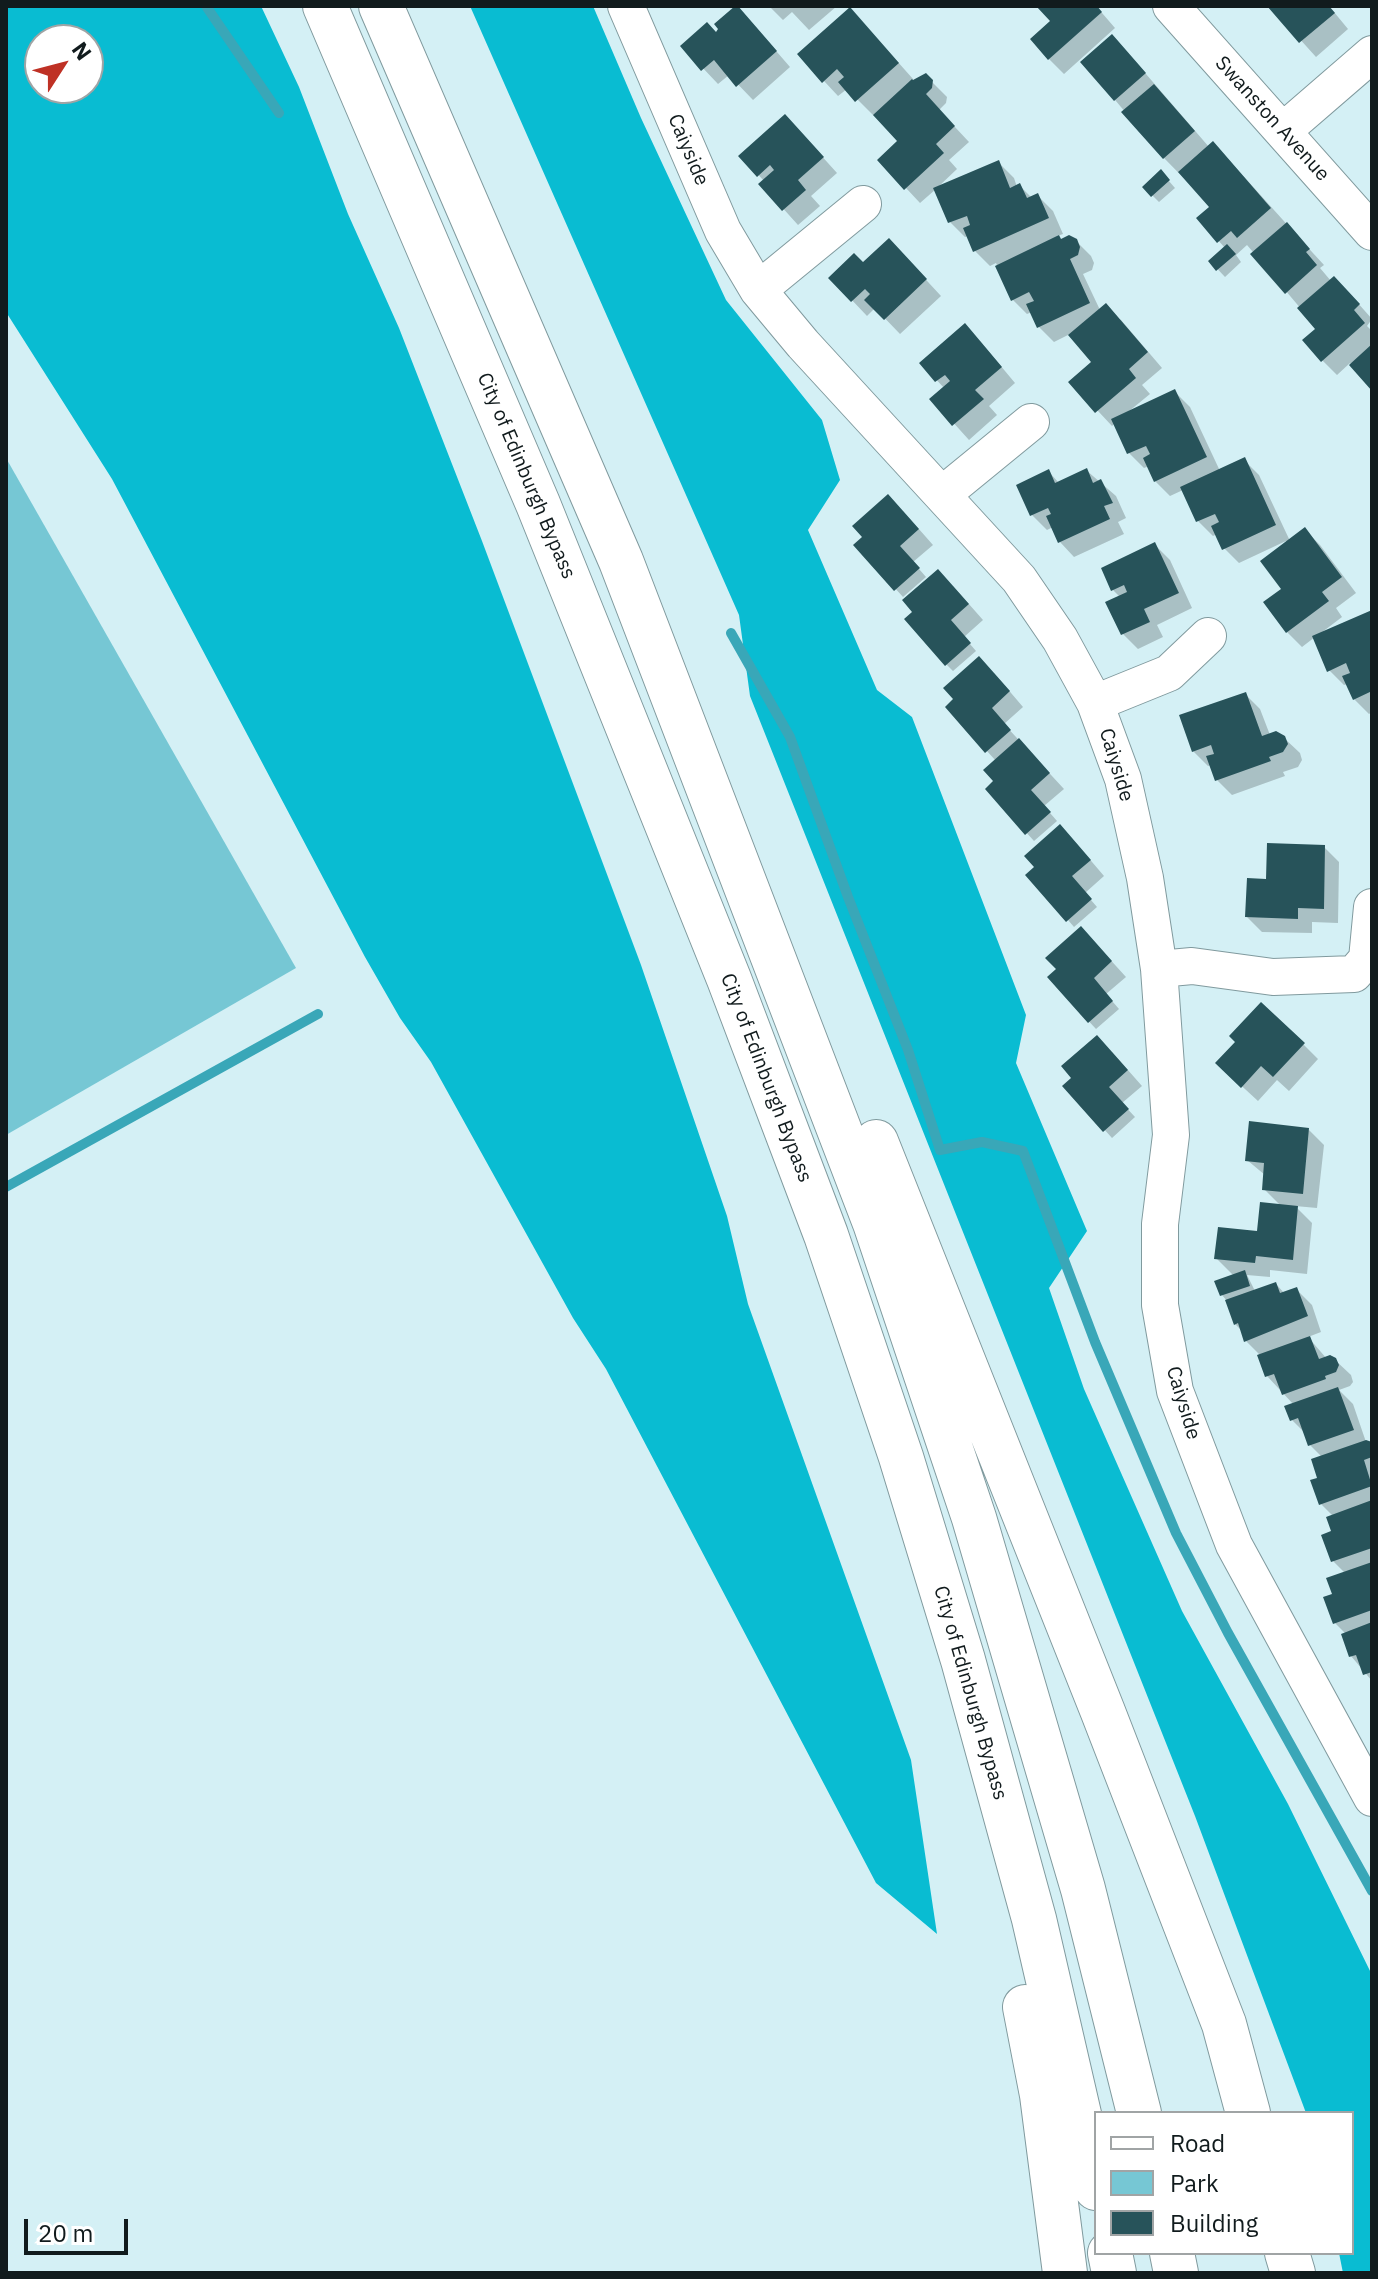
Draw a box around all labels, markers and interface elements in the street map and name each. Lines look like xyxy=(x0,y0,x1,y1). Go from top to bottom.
north arrow xyxy=(24,24,104,104)
text: N xyxy=(66,36,99,66)
street label: Swanston Avenue xyxy=(1210,52,1334,186)
street label: Caiyside xyxy=(662,111,714,189)
street label: City of Edinburgh Bypass xyxy=(472,369,580,583)
street label: Caiyside xyxy=(1094,725,1138,805)
street label: City of Edinburgh Bypass xyxy=(715,970,817,1186)
street label: Caiyside xyxy=(1161,1363,1205,1443)
street label: City of Edinburgh Bypass xyxy=(928,1583,1012,1803)
legend xyxy=(1094,2111,1354,2255)
text: Road xyxy=(1170,2127,1225,2159)
text: Park xyxy=(1170,2167,1219,2199)
scale bar xyxy=(28,2203,132,2253)
text: Building xyxy=(1170,2207,1258,2239)
text: 20 m xyxy=(38,2217,93,2249)

